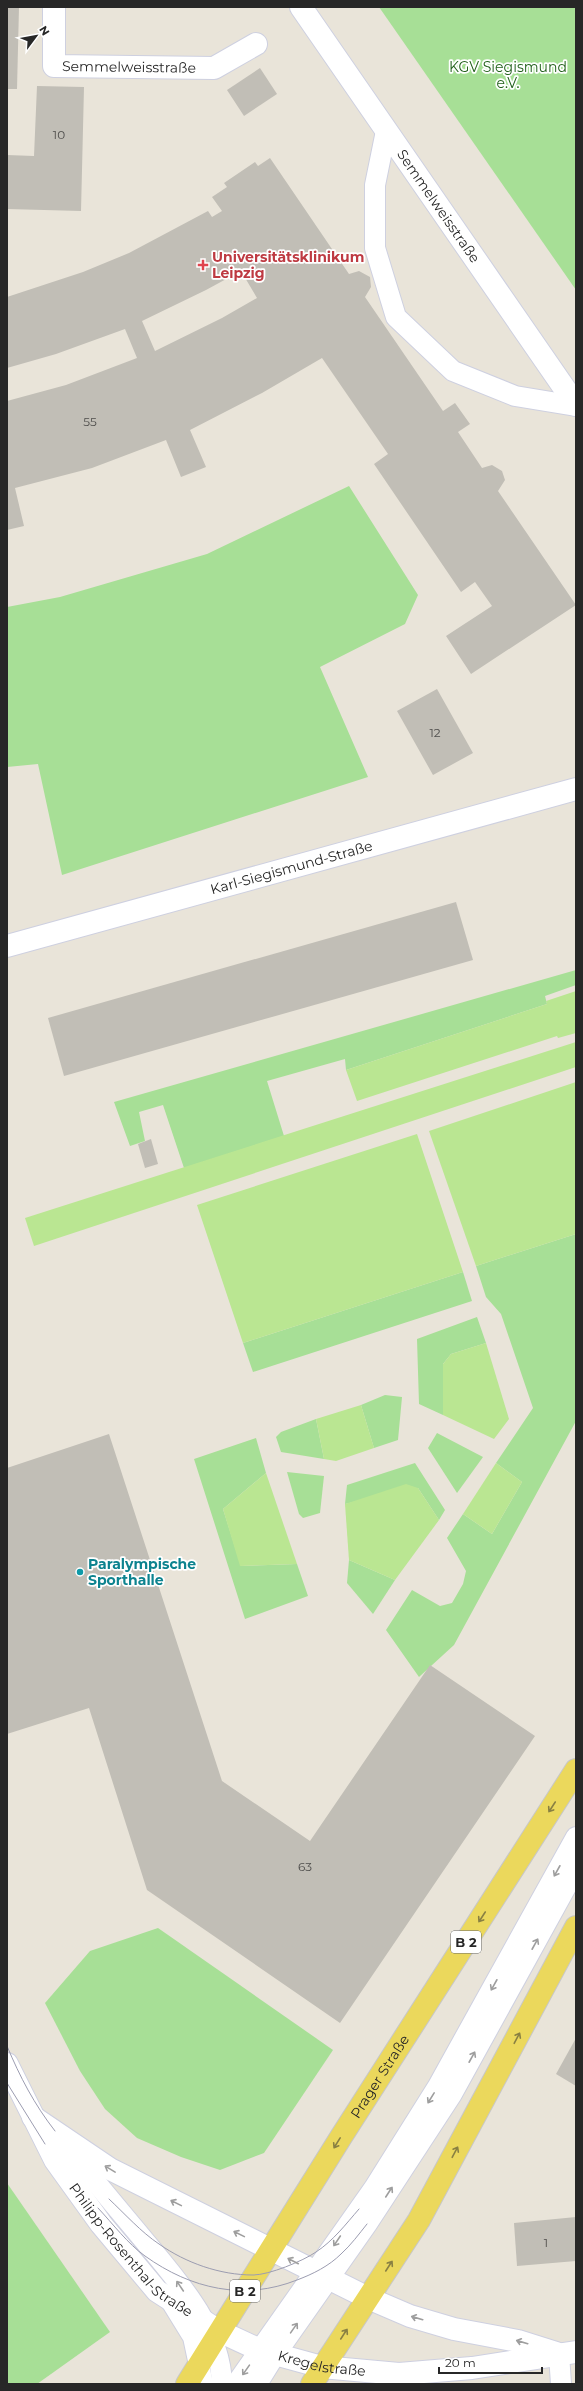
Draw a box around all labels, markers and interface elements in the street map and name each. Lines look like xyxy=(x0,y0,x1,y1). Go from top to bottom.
north arrow xyxy=(16,16,56,56)
text: N xyxy=(36,23,53,38)
street label: Semmelweisstraße xyxy=(62,57,196,77)
park label: KGV Siegismund e.V. xyxy=(449,58,567,92)
house number: 10 xyxy=(53,127,65,142)
street label: Semmelweisstraße xyxy=(393,146,484,266)
place label: Universitätsklinikum Leipzig xyxy=(212,248,364,282)
marker: Universitätsklinikum Leipzig xyxy=(197,259,209,271)
house number: 55 xyxy=(83,414,97,429)
house number: 12 xyxy=(429,725,441,740)
street label: Karl-Siegismund-Straße xyxy=(208,837,374,898)
place label: Paralympische Sporthalle xyxy=(88,1555,196,1589)
marker: Paralympische Sporthalle xyxy=(75,1567,85,1577)
one-way arrow xyxy=(548,1801,556,1813)
house number: 63 xyxy=(298,1859,312,1874)
one-way arrow xyxy=(553,1865,561,1877)
one-way arrow xyxy=(478,1911,486,1923)
road number: B 2 xyxy=(451,1931,481,1953)
one-way arrow xyxy=(531,1938,539,1950)
one-way arrow xyxy=(490,1978,498,1990)
street label: Prager Straße xyxy=(346,2031,413,2122)
one-way arrow xyxy=(514,2032,521,2044)
one-way arrow xyxy=(469,2052,476,2064)
one-way arrow xyxy=(427,2092,435,2103)
one-way arrow xyxy=(333,2137,341,2148)
one-way arrow xyxy=(452,2146,460,2158)
one-way arrow xyxy=(105,2165,116,2173)
street label: Philipp-Rosenthal-Straße xyxy=(65,2179,196,2321)
one-way arrow xyxy=(385,2187,393,2198)
one-way arrow xyxy=(170,2199,182,2207)
one-way arrow xyxy=(233,2230,245,2238)
one-way arrow xyxy=(333,2235,341,2246)
house number: 1 xyxy=(544,2235,548,2250)
one-way arrow xyxy=(287,2257,299,2265)
one-way arrow xyxy=(385,2260,393,2271)
road number: B 2 xyxy=(230,2280,260,2302)
one-way arrow xyxy=(176,2281,184,2292)
one-way arrow xyxy=(410,2314,423,2321)
one-way arrow xyxy=(290,2323,298,2334)
one-way arrow xyxy=(340,2329,348,2340)
one-way arrow xyxy=(515,2338,528,2345)
street label: Kregelstraße xyxy=(276,2346,367,2380)
scale bar xyxy=(439,2349,542,2375)
text: 20 m xyxy=(445,2355,476,2370)
one-way arrow xyxy=(242,2364,250,2375)

